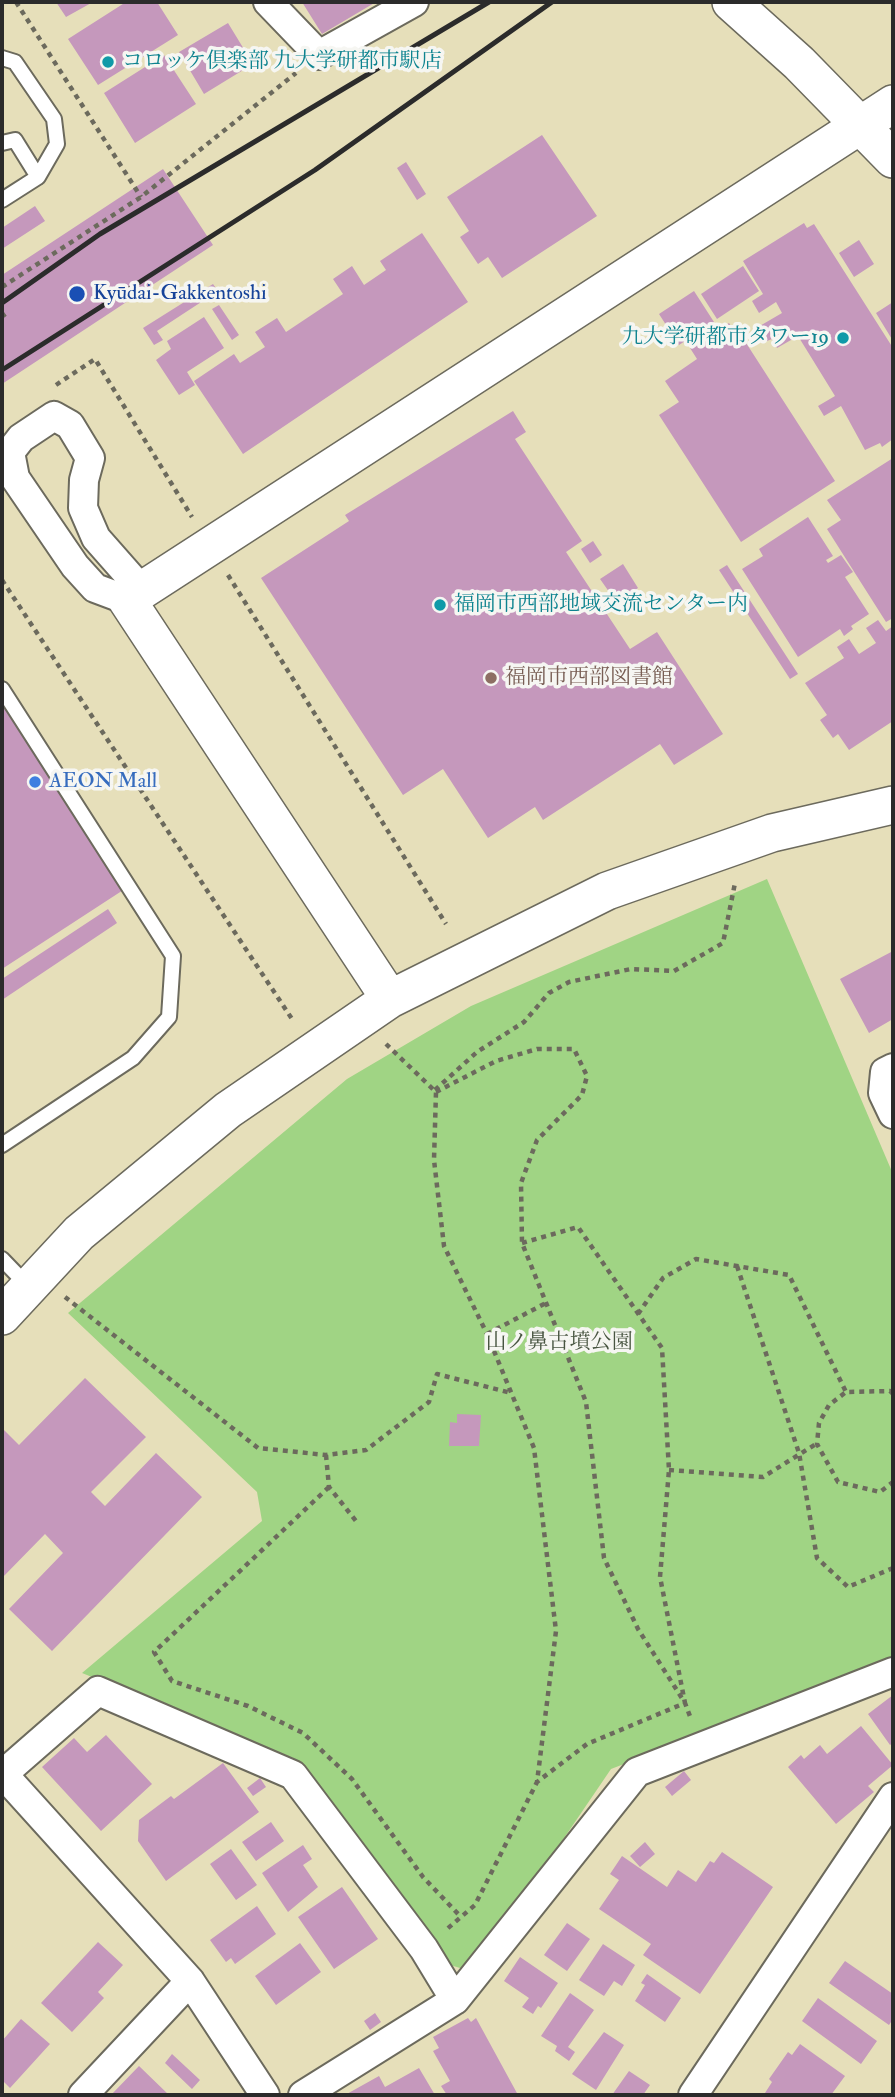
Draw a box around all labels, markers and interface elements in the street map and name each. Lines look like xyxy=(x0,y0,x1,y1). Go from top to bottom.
place label: コロッケ倶楽部 九大学研都市駅店 xyxy=(122,49,441,75)
marker: コロッケ倶楽部 九大学研都市駅店 xyxy=(100,54,116,70)
place label: Kyūdai-Gakkentoshi xyxy=(93,281,267,307)
marker: Kyūdai-Gakkentoshi xyxy=(67,284,87,304)
place label: 九大学研都市タワー19 xyxy=(622,325,829,351)
marker: 九大学研都市タワー19 xyxy=(835,330,851,346)
place label: 福岡市西部地域交流センター内 xyxy=(454,592,748,618)
marker: 福岡市西部地域交流センター内 xyxy=(432,597,448,613)
place label: 福岡市西部図書館 xyxy=(505,665,673,691)
marker: 福岡市西部図書館 xyxy=(483,670,499,686)
place label: AEON Mall xyxy=(49,769,157,795)
marker: AEON Mall xyxy=(27,774,43,790)
park label: 山ノ鼻古墳公園 xyxy=(486,1330,632,1356)

